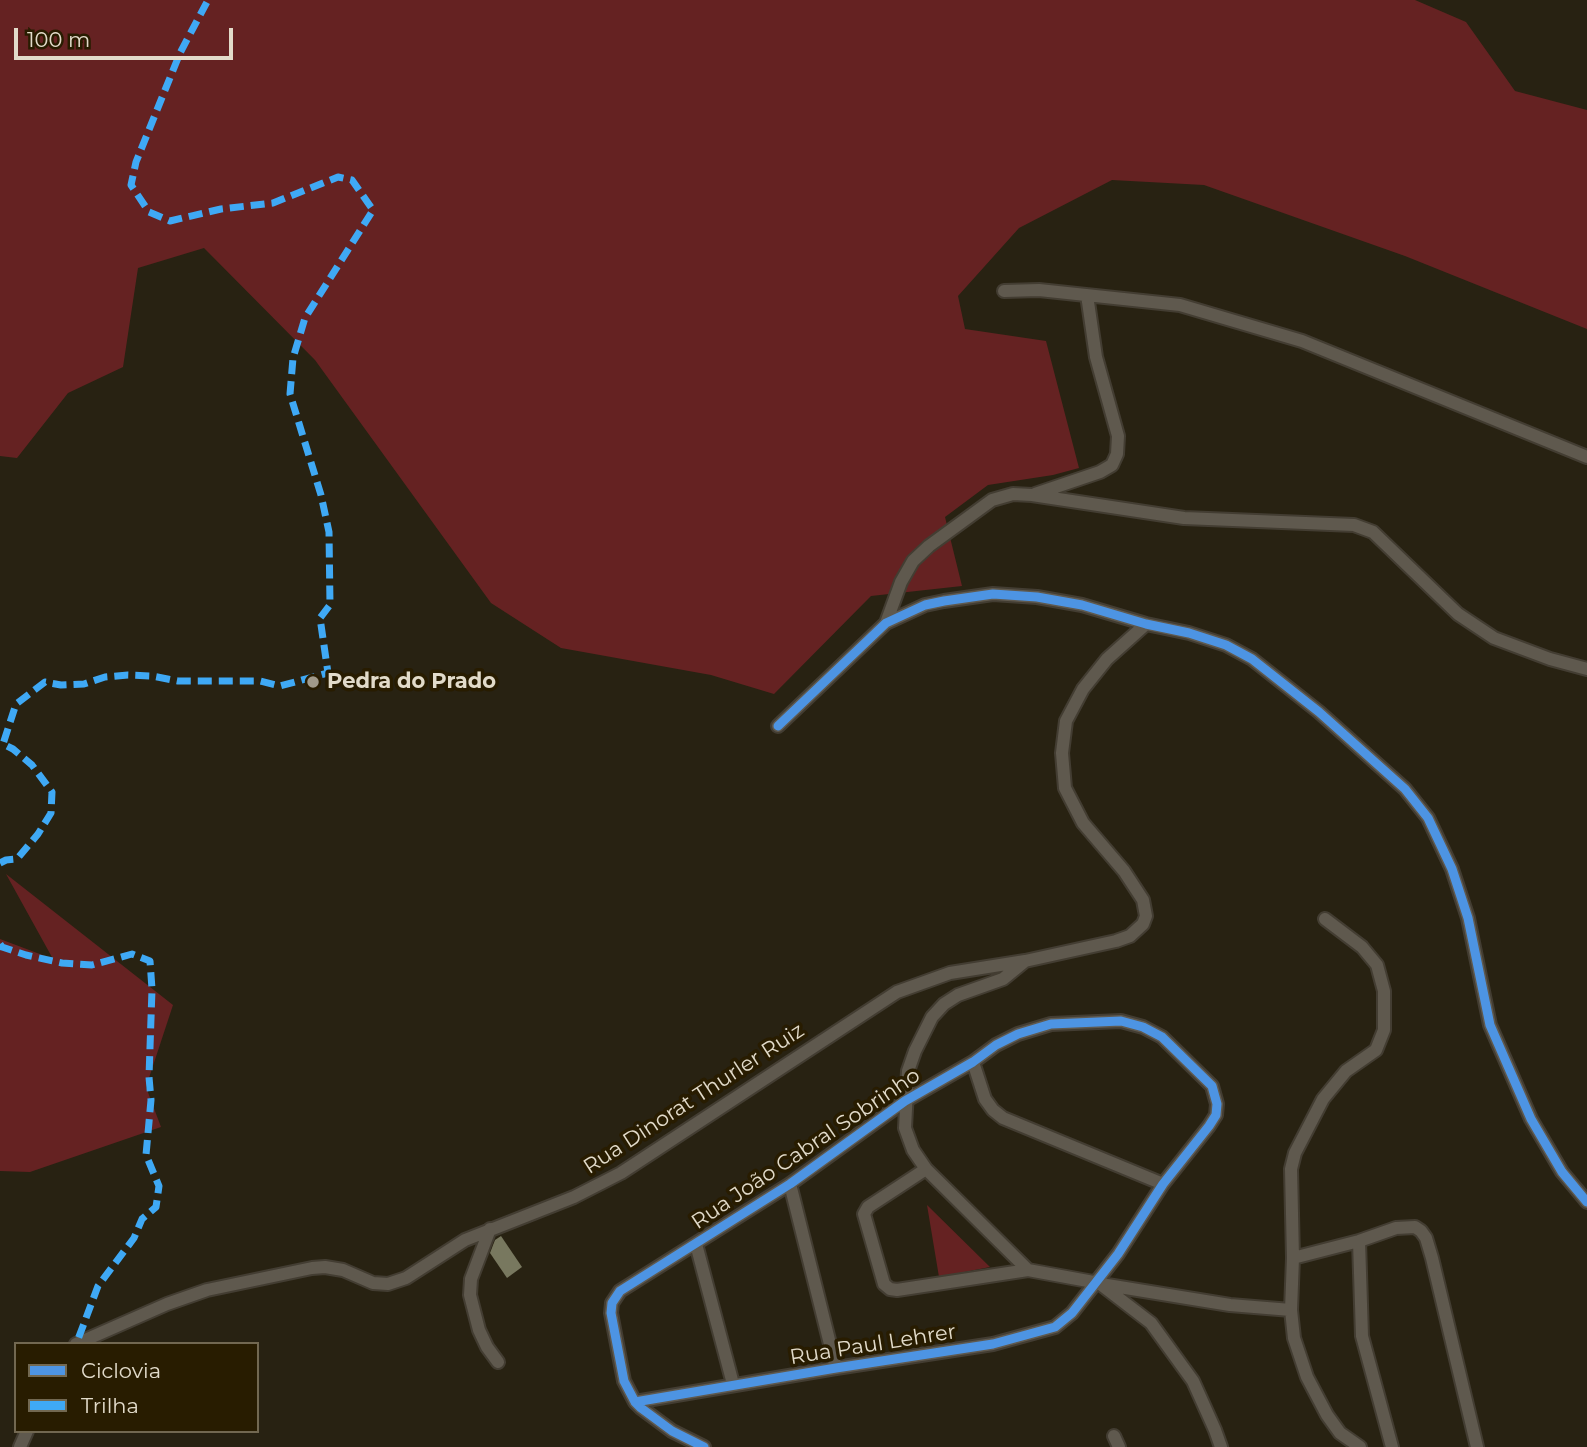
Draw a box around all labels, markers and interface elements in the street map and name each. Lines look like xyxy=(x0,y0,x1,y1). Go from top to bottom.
scale bar xyxy=(18,14,236,58)
text: 100 m xyxy=(27,27,90,52)
place label: Pedra do Prado xyxy=(327,669,496,695)
marker: Pedra do Prado xyxy=(305,674,321,690)
street label: Rua Dinorat Thurler Ruiz xyxy=(579,1018,809,1180)
street label: Rua João Cabral Sobrinho xyxy=(687,1063,925,1235)
street label: Rua Paul Lehrer xyxy=(788,1319,958,1371)
legend xyxy=(14,1342,259,1433)
text: Ciclovia xyxy=(81,1358,161,1383)
text: Trilha xyxy=(81,1393,139,1418)

